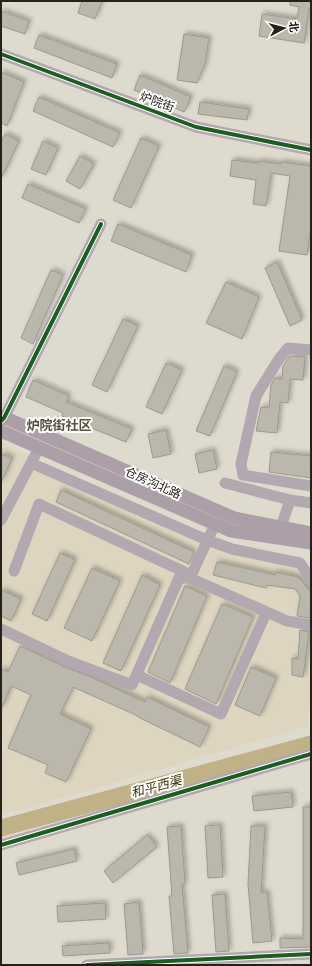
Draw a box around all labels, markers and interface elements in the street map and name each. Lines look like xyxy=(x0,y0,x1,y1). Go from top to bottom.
north arrow xyxy=(264,8,304,48)
text: 北 xyxy=(286,21,301,33)
street label: 炉院街 xyxy=(138,89,176,115)
district label: 炉院街社区 xyxy=(26,418,92,433)
street label: 仓房沟北路 xyxy=(123,464,183,502)
water label: 和平西渠 xyxy=(129,772,185,800)

